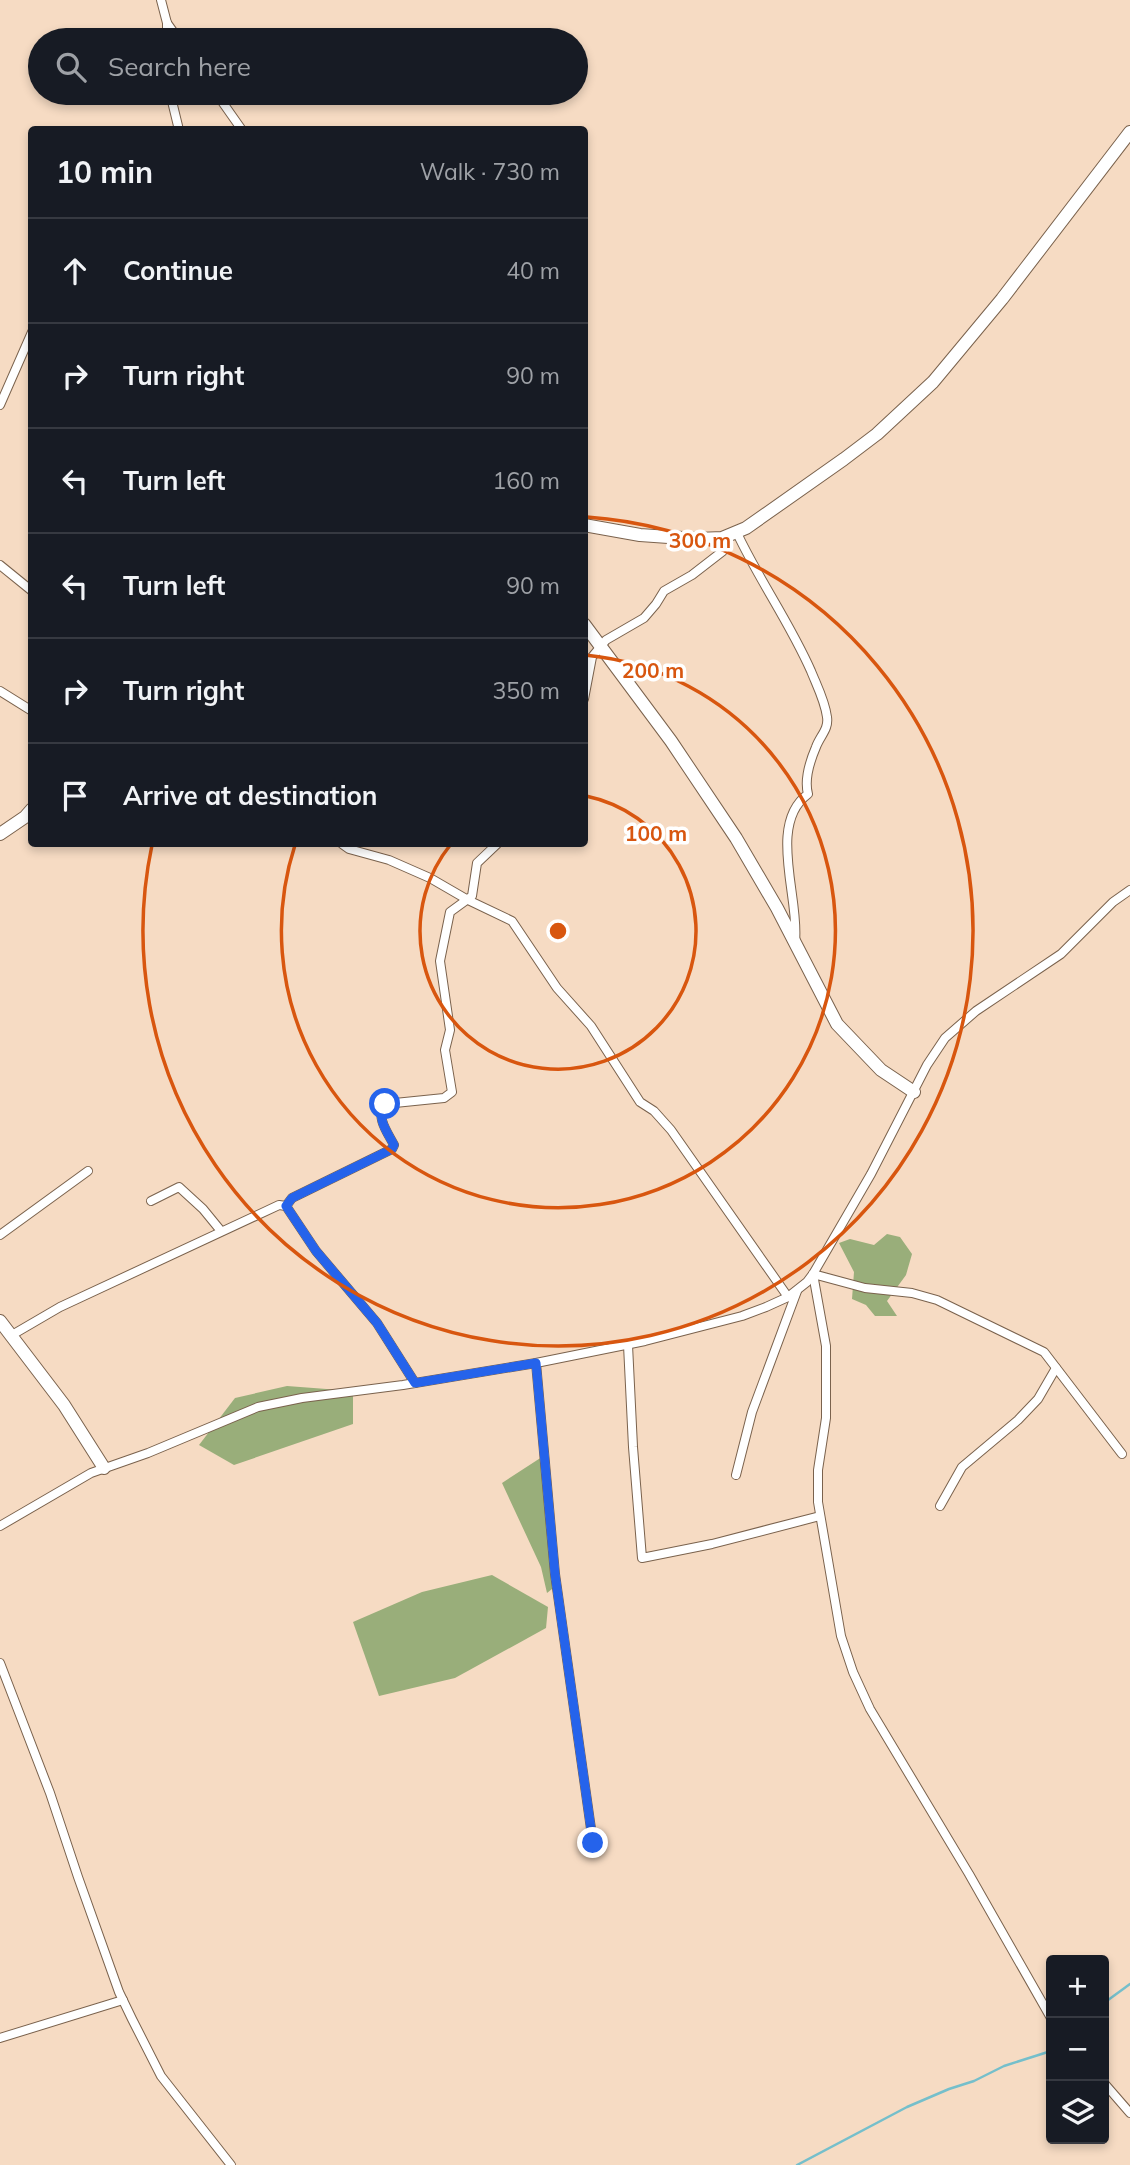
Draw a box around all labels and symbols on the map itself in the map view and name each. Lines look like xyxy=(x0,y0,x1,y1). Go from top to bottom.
text: 300 m xyxy=(669,527,731,553)
text: 200 m xyxy=(622,657,684,683)
text: 100 m xyxy=(625,820,687,846)
centre of rings xyxy=(546,919,570,943)
route start xyxy=(369,1088,400,1119)
route end xyxy=(577,1827,608,1858)

